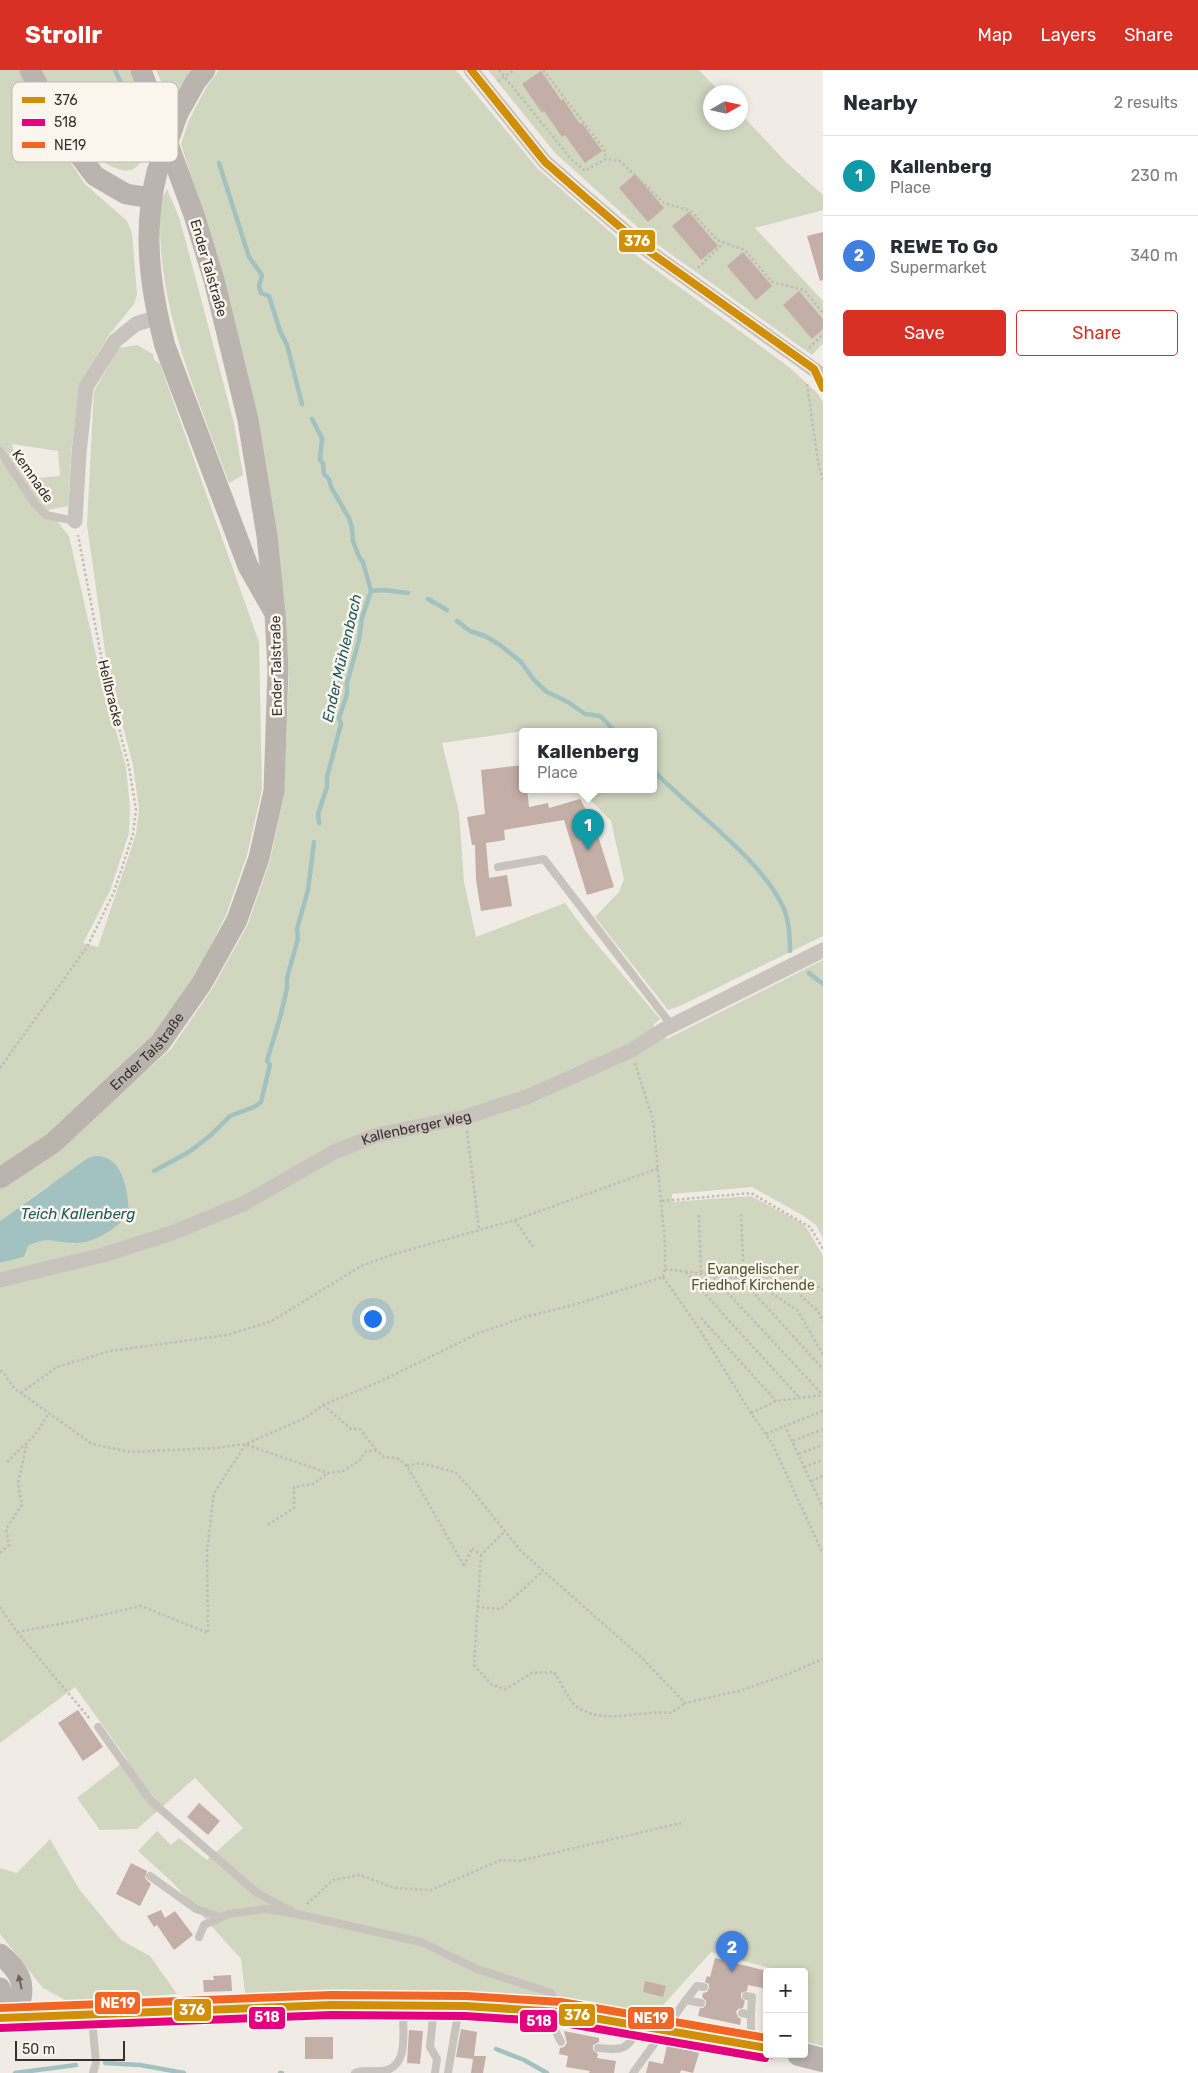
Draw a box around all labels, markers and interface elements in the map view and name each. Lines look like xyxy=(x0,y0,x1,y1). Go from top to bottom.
text: Strollr xyxy=(25,21,102,49)
text: Map xyxy=(978,24,1013,46)
text: Layers xyxy=(1041,24,1096,46)
text: Share xyxy=(1124,24,1173,46)
legend xyxy=(12,82,178,162)
north arrow xyxy=(703,85,748,130)
text: Nearby xyxy=(843,90,918,115)
text: 376 xyxy=(54,92,78,109)
text: 2 results xyxy=(1114,93,1178,112)
text: 518 xyxy=(54,114,77,131)
text: NE19 xyxy=(54,137,86,154)
text: Kallenberg xyxy=(890,155,992,178)
text: 1 xyxy=(855,166,863,185)
text: 230 m xyxy=(1131,166,1178,185)
text: Place xyxy=(890,178,931,197)
street label: Ender Talstraße xyxy=(186,217,231,319)
line badge: 376 xyxy=(618,229,656,253)
text: 376 xyxy=(624,233,650,250)
text: REWE To Go xyxy=(890,235,998,258)
text: 2 xyxy=(854,246,864,265)
text: 340 m xyxy=(1130,246,1178,265)
text: Supermarket xyxy=(890,258,986,277)
button: Save xyxy=(843,310,1006,356)
button: Share xyxy=(1016,310,1178,356)
street label: Kemnade xyxy=(8,447,57,506)
water label: Ender Mühlenbach xyxy=(319,592,365,724)
street label: Ender Talstraße xyxy=(267,615,286,717)
street label: Hellbracke xyxy=(94,658,127,728)
popup xyxy=(519,728,657,793)
text: Kallenberg xyxy=(537,740,639,763)
text: Place xyxy=(537,763,578,782)
pin: 1 xyxy=(572,809,604,850)
street label: Ender Talstraße xyxy=(107,1009,188,1094)
street label: Kallenberger Weg xyxy=(359,1108,474,1149)
water label: Teich Kallenberg xyxy=(21,1205,135,1223)
park label: Evangelischer Friedhof Kirchende xyxy=(691,1261,815,1294)
your location xyxy=(360,1306,386,1332)
pin: 2 xyxy=(716,1931,748,1972)
map controls xyxy=(763,1968,808,2058)
button: + xyxy=(763,1968,808,2013)
one-way arrow xyxy=(16,1975,24,1990)
line badge: NE19 xyxy=(94,1991,141,2015)
text: NE19 xyxy=(101,1995,135,2012)
line badge: 376 xyxy=(173,1998,212,2022)
text: 376 xyxy=(179,2002,205,2019)
line badge: 376 xyxy=(558,2003,596,2027)
line badge: 518 xyxy=(248,2006,286,2030)
line badge: NE19 xyxy=(627,2006,675,2030)
text: 376 xyxy=(564,2007,590,2024)
text: 518 xyxy=(254,2009,280,2026)
line badge: 518 xyxy=(519,2009,558,2033)
text: NE19 xyxy=(634,2010,668,2027)
text: 518 xyxy=(526,2013,552,2030)
button: − xyxy=(763,2013,808,2058)
scale bar xyxy=(15,2038,125,2061)
text: 50 m xyxy=(22,2041,55,2058)

